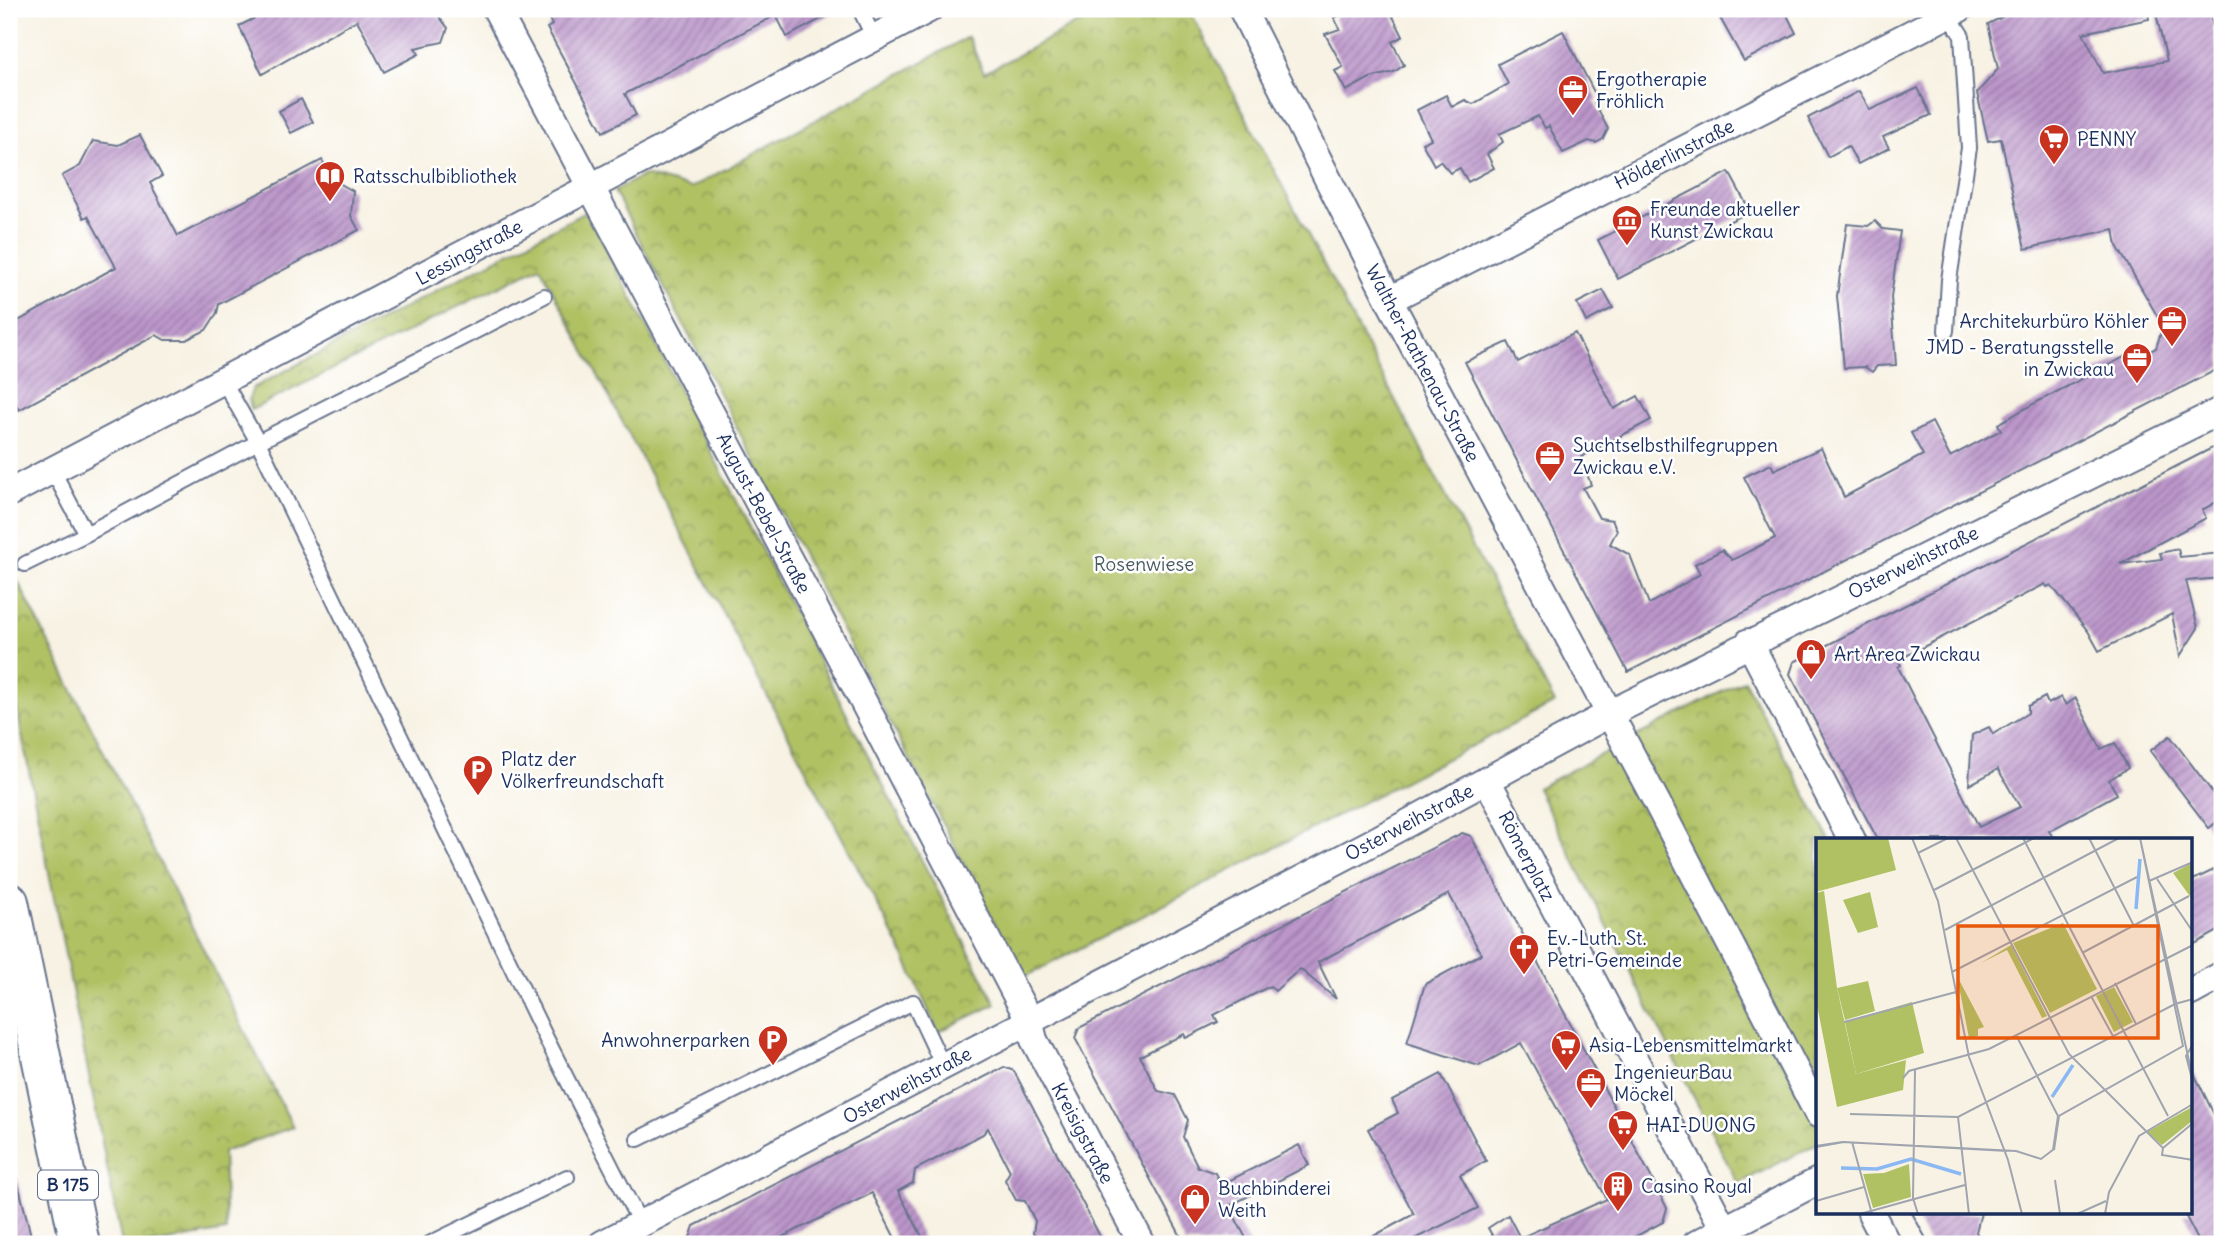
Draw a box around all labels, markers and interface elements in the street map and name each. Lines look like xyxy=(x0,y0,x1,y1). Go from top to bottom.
place label: Ergotherapie Fröhlich xyxy=(1596,67,1707,113)
office icon: Ergotherapie Fröhlich xyxy=(1556,73,1590,117)
street label: Hölderlinstraße xyxy=(1610,114,1738,194)
supermarket icon: PENNY xyxy=(2037,122,2071,166)
place label: PENNY xyxy=(2077,127,2137,151)
library icon: Ratsschulbibliothek xyxy=(313,159,347,203)
place label: Ratsschulbibliothek xyxy=(353,164,517,188)
place label: Freunde aktueller Kunst Zwickau xyxy=(1650,197,1800,243)
museum icon: Freunde aktueller Kunst Zwickau xyxy=(1610,203,1644,247)
street label: Lessingstraße xyxy=(412,214,526,290)
street label: Walther-Rathenau-Straße xyxy=(1361,260,1485,466)
office icon: Architekurbüro Köhler xyxy=(2155,304,2189,348)
place label: Architekurbüro Köhler xyxy=(1960,309,2149,333)
place label: JMD - Beratungsstelle in Zwickau xyxy=(1925,335,2114,381)
office icon: JMD - Beratungsstelle in Zwickau xyxy=(2120,341,2154,385)
street label: August-Bebel-Straße xyxy=(711,429,817,597)
place label: Suchtselbsthilfegruppen Zwickau e.V. xyxy=(1573,433,1778,479)
office icon: Suchtselbsthilfegruppen Zwickau e.V. xyxy=(1533,439,1567,483)
street label: Osterweihstraße xyxy=(1844,520,1982,604)
park label: Rosenwiese xyxy=(1094,552,1194,576)
shop icon: Art Area Zwickau xyxy=(1794,637,1828,681)
place label: Art Area Zwickau xyxy=(1834,642,1980,666)
place label: Platz der Völkerfreundschaft xyxy=(501,747,664,793)
parking icon: Platz der Völkerfreundschaft xyxy=(461,753,495,797)
street label: Osterweihstraße xyxy=(1341,778,1477,866)
street label: Römerplatz xyxy=(1493,807,1561,905)
inset map xyxy=(1816,838,2192,1214)
place label: Ev.-Luth. St. Petri-Gemeinde xyxy=(1547,926,1682,972)
church icon: Ev.-Luth. St. Petri-Gemeinde xyxy=(1507,932,1541,976)
parking icon: Anwohnerparken xyxy=(756,1023,790,1067)
place label: Anwohnerparken xyxy=(601,1028,750,1052)
supermarket icon: Asia-Lebensmittelmarkt xyxy=(1549,1028,1583,1072)
place label: Asia-Lebensmittelmarkt xyxy=(1589,1033,1793,1057)
street label: Osterweihstraße xyxy=(839,1041,975,1129)
place label: IngenieurBau Möckel xyxy=(1614,1060,1732,1106)
office icon: IngenieurBau Möckel xyxy=(1574,1066,1608,1110)
street label: Kreisigstraße xyxy=(1046,1078,1120,1188)
supermarket icon: HAI-DUONG xyxy=(1606,1108,1640,1152)
place label: HAI-DUONG xyxy=(1646,1113,1756,1137)
building icon: Casino Royal xyxy=(1601,1169,1635,1213)
road number: B 175 xyxy=(38,1170,98,1200)
place label: Casino Royal xyxy=(1641,1174,1752,1198)
place label: Buchbinderei Weith xyxy=(1218,1176,1331,1222)
shop icon: Buchbinderei Weith xyxy=(1178,1182,1212,1226)

